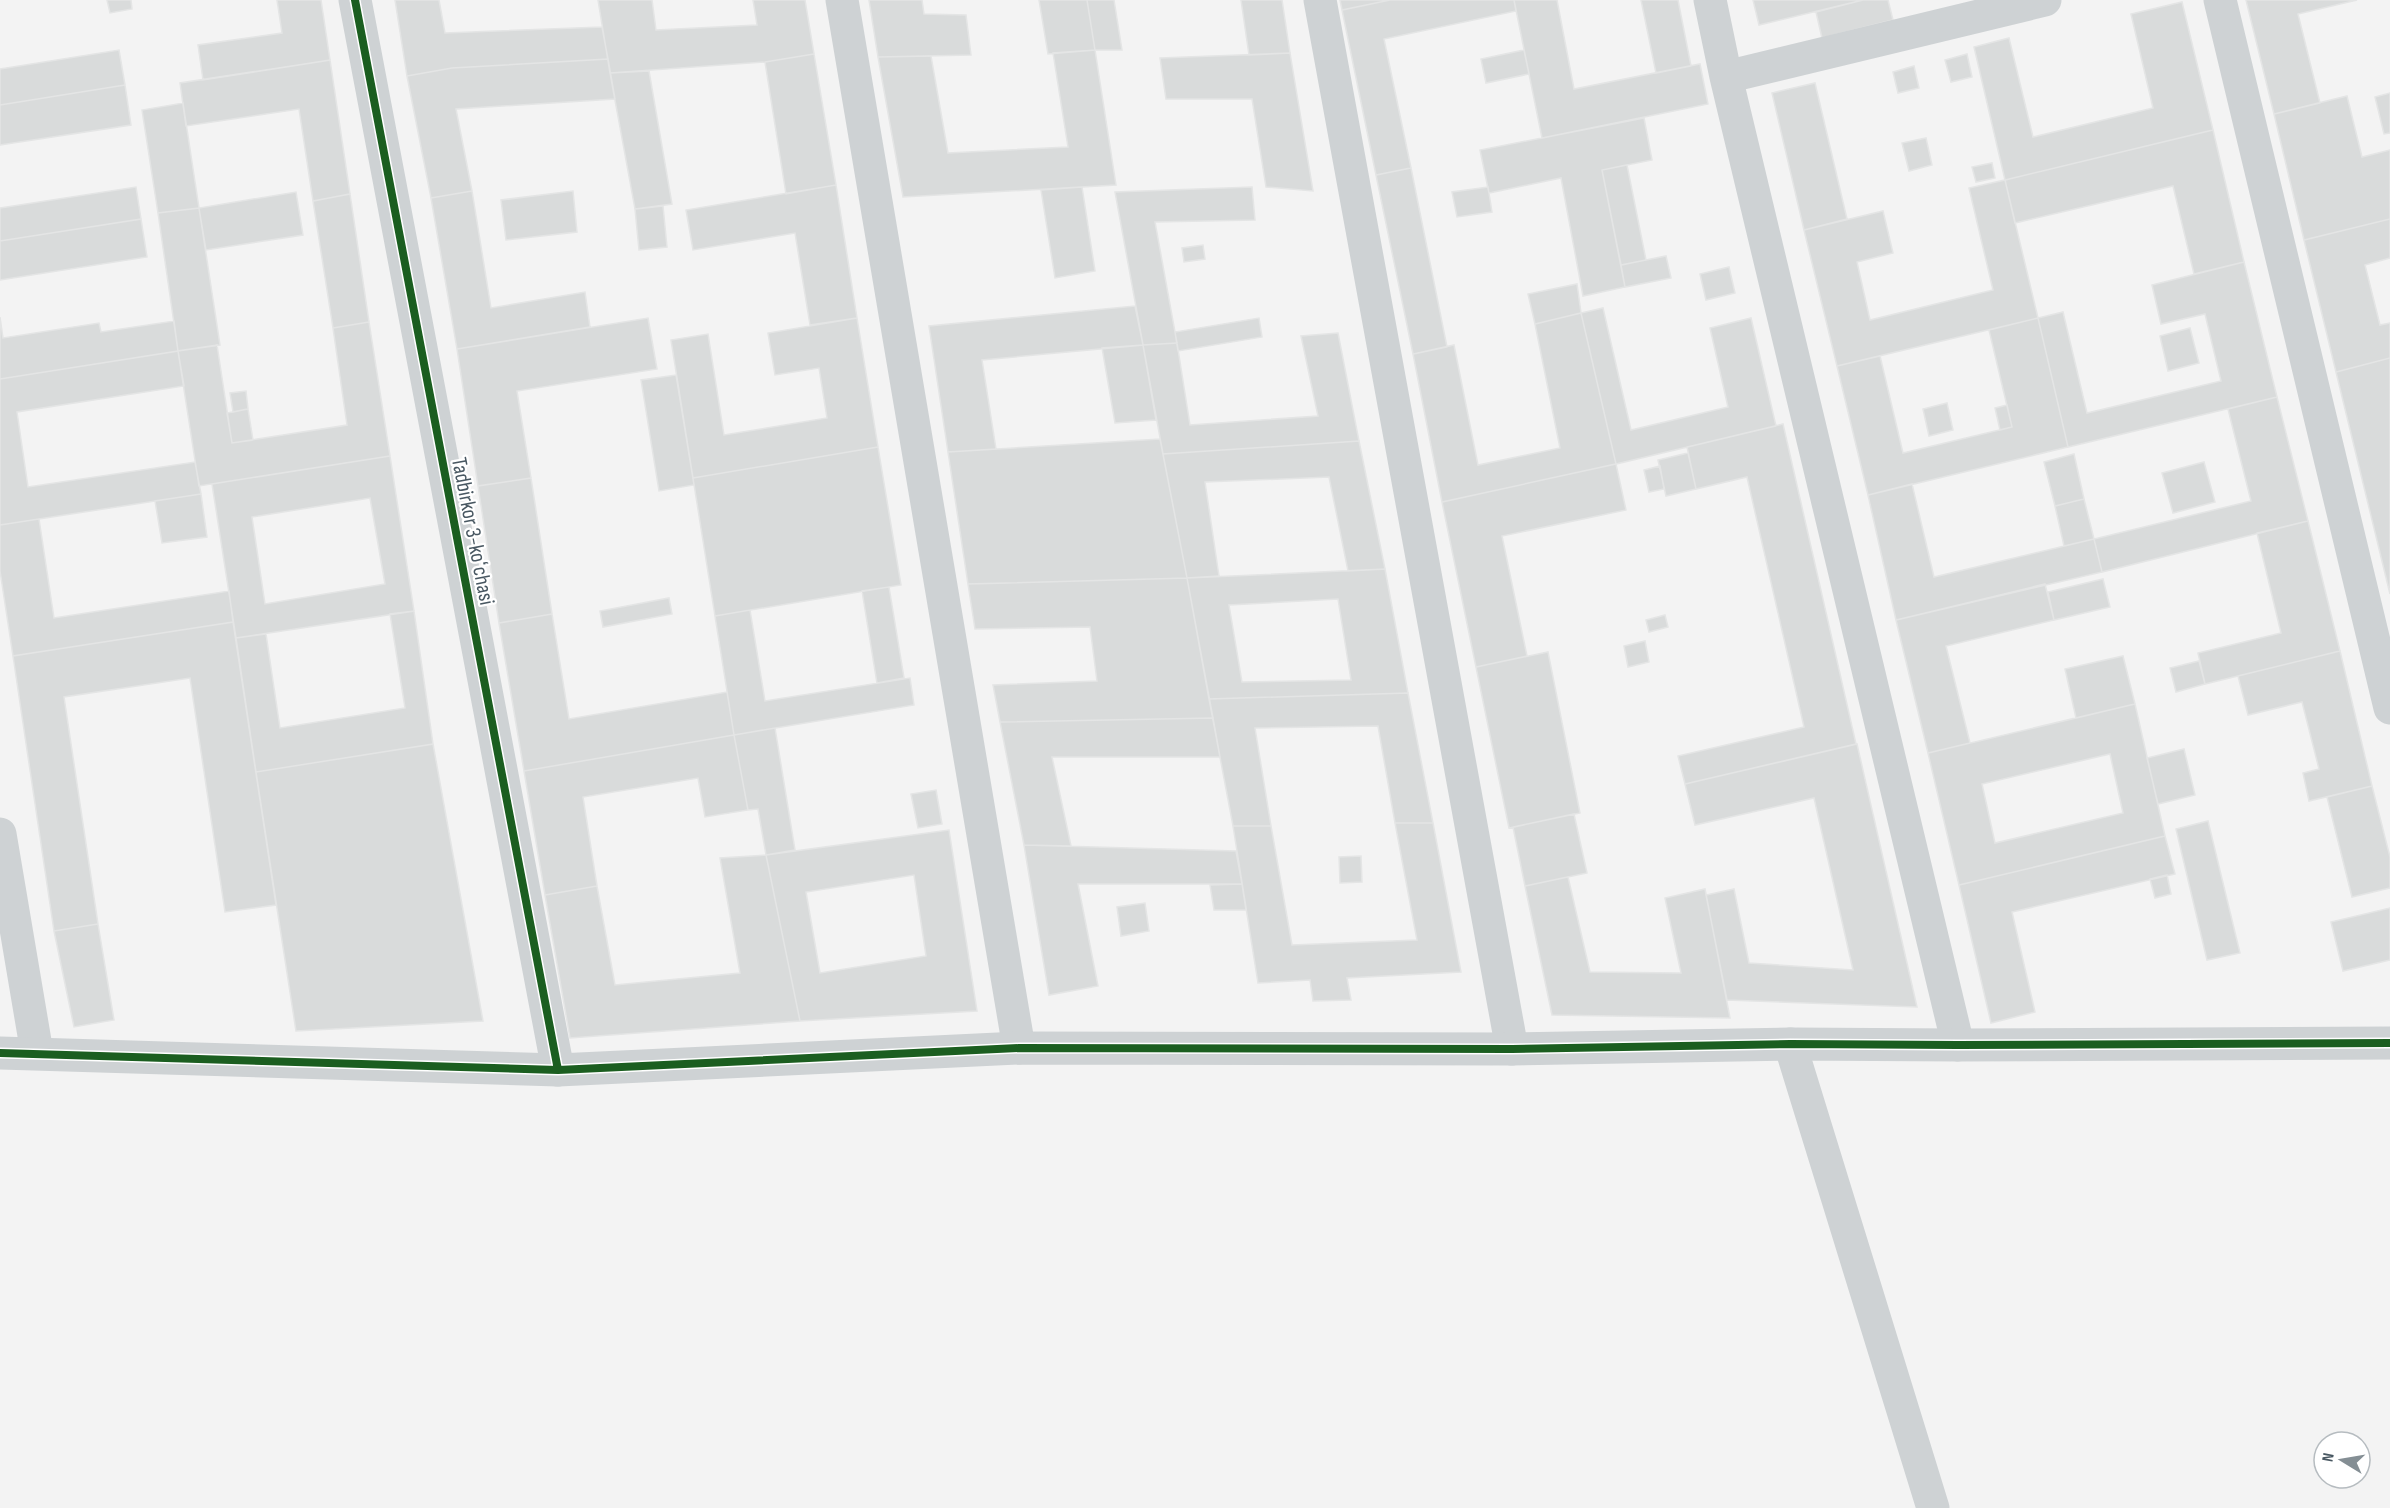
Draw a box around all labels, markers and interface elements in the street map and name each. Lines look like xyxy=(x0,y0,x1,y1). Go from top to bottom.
street label: Tadbirkor 3-koʻchasi xyxy=(445,455,500,607)
north arrow xyxy=(2312,1430,2372,1490)
text: N xyxy=(2319,1451,2339,1463)

